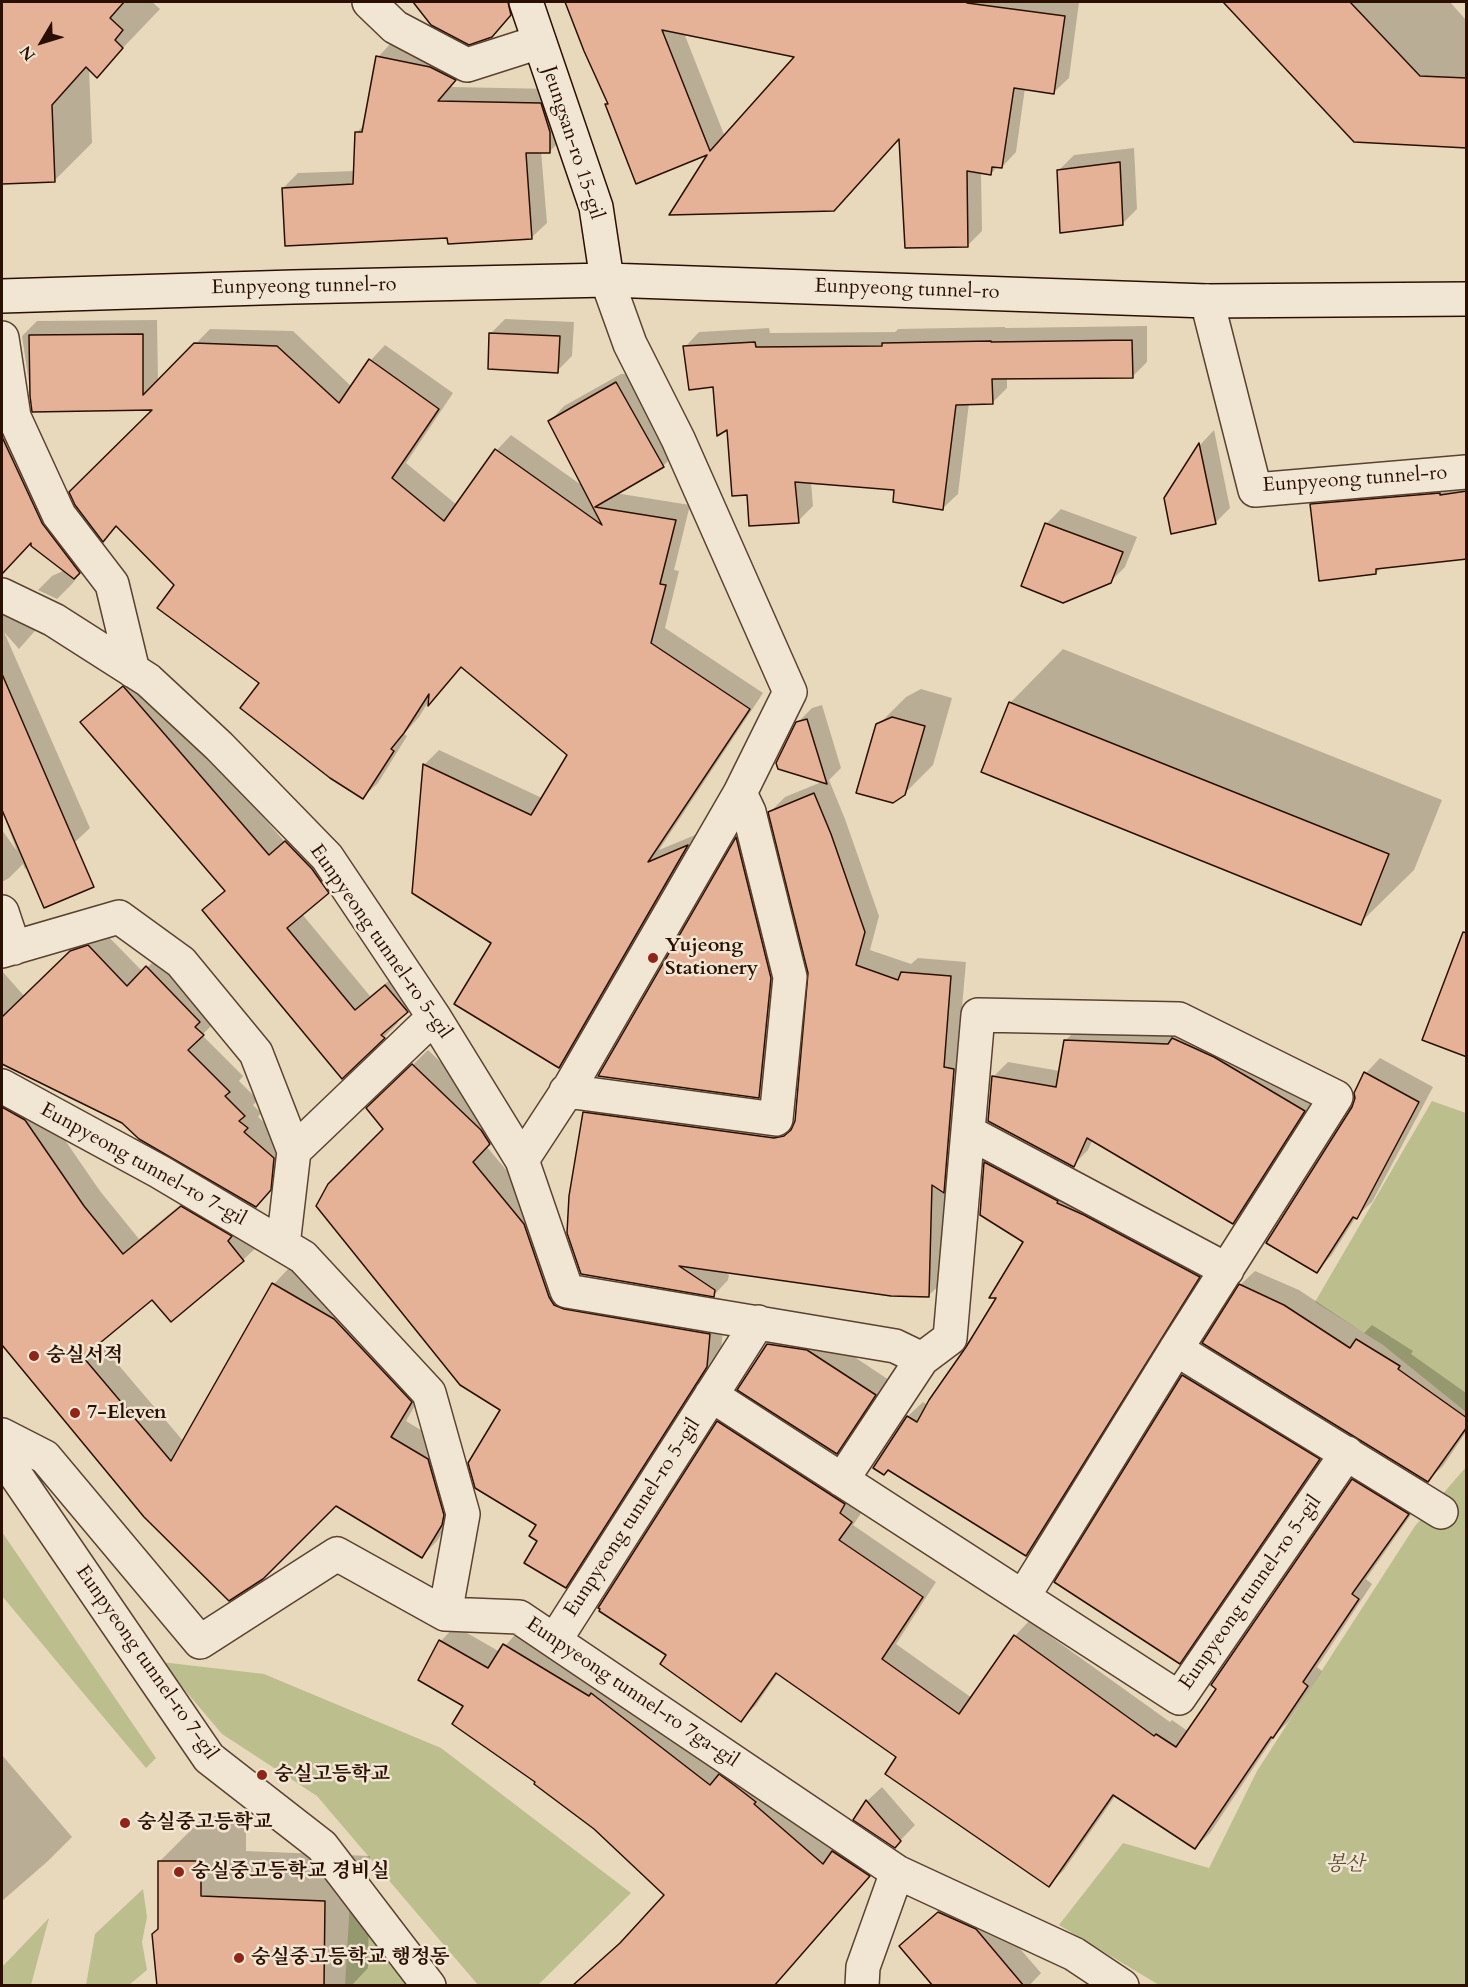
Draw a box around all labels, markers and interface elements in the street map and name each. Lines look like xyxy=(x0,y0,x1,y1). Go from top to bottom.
north arrow xyxy=(12,12,72,72)
text: N xyxy=(15,41,41,65)
street label: Jeungsan-ro 15-gil xyxy=(536,63,608,223)
street label: Eunpyeong tunnel-ro xyxy=(211,273,397,301)
street label: Eunpyeong tunnel-ro xyxy=(814,275,1000,305)
street label: Eunpyeong tunnel-ro xyxy=(1262,462,1448,498)
street label: Eunpyeong tunnel-ro 5-gil xyxy=(304,840,456,1044)
place label: Yujeong Stationery xyxy=(665,934,758,981)
marker: Yujeong Stationery xyxy=(646,951,660,965)
street label: Eunpyeong tunnel-ro 7-gil xyxy=(36,1098,250,1232)
place label: 숭실서적 xyxy=(46,1344,123,1368)
marker: 숭실서적 xyxy=(27,1349,41,1363)
place label: 7-Eleven xyxy=(87,1401,167,1425)
marker: 7-Eleven xyxy=(68,1406,82,1420)
street label: Eunpyeong tunnel-ro 5-gil xyxy=(560,1414,706,1622)
street label: Eunpyeong tunnel-ro 5-gil xyxy=(1175,1491,1327,1695)
street label: Eunpyeong tunnel-ro 7-gil xyxy=(70,1561,222,1765)
street label: Eunpyeong tunnel-ro 7ga-gil xyxy=(521,1613,743,1773)
place label: 숭실고등학교 xyxy=(274,1763,390,1787)
marker: 숭실고등학교 xyxy=(255,1768,269,1782)
place label: 숭실중고등학교 xyxy=(137,1811,272,1835)
marker: 숭실중고등학교 xyxy=(118,1816,132,1830)
park label: 봉산 xyxy=(1326,1853,1364,1877)
place label: 숭실중고등학교 경비실 xyxy=(191,1860,390,1884)
marker: 숭실중고등학교 경비실 xyxy=(172,1865,186,1879)
place label: 숭실중고등학교 행정동 xyxy=(251,1946,450,1970)
marker: 숭실중고등학교 행정동 xyxy=(232,1951,246,1965)

